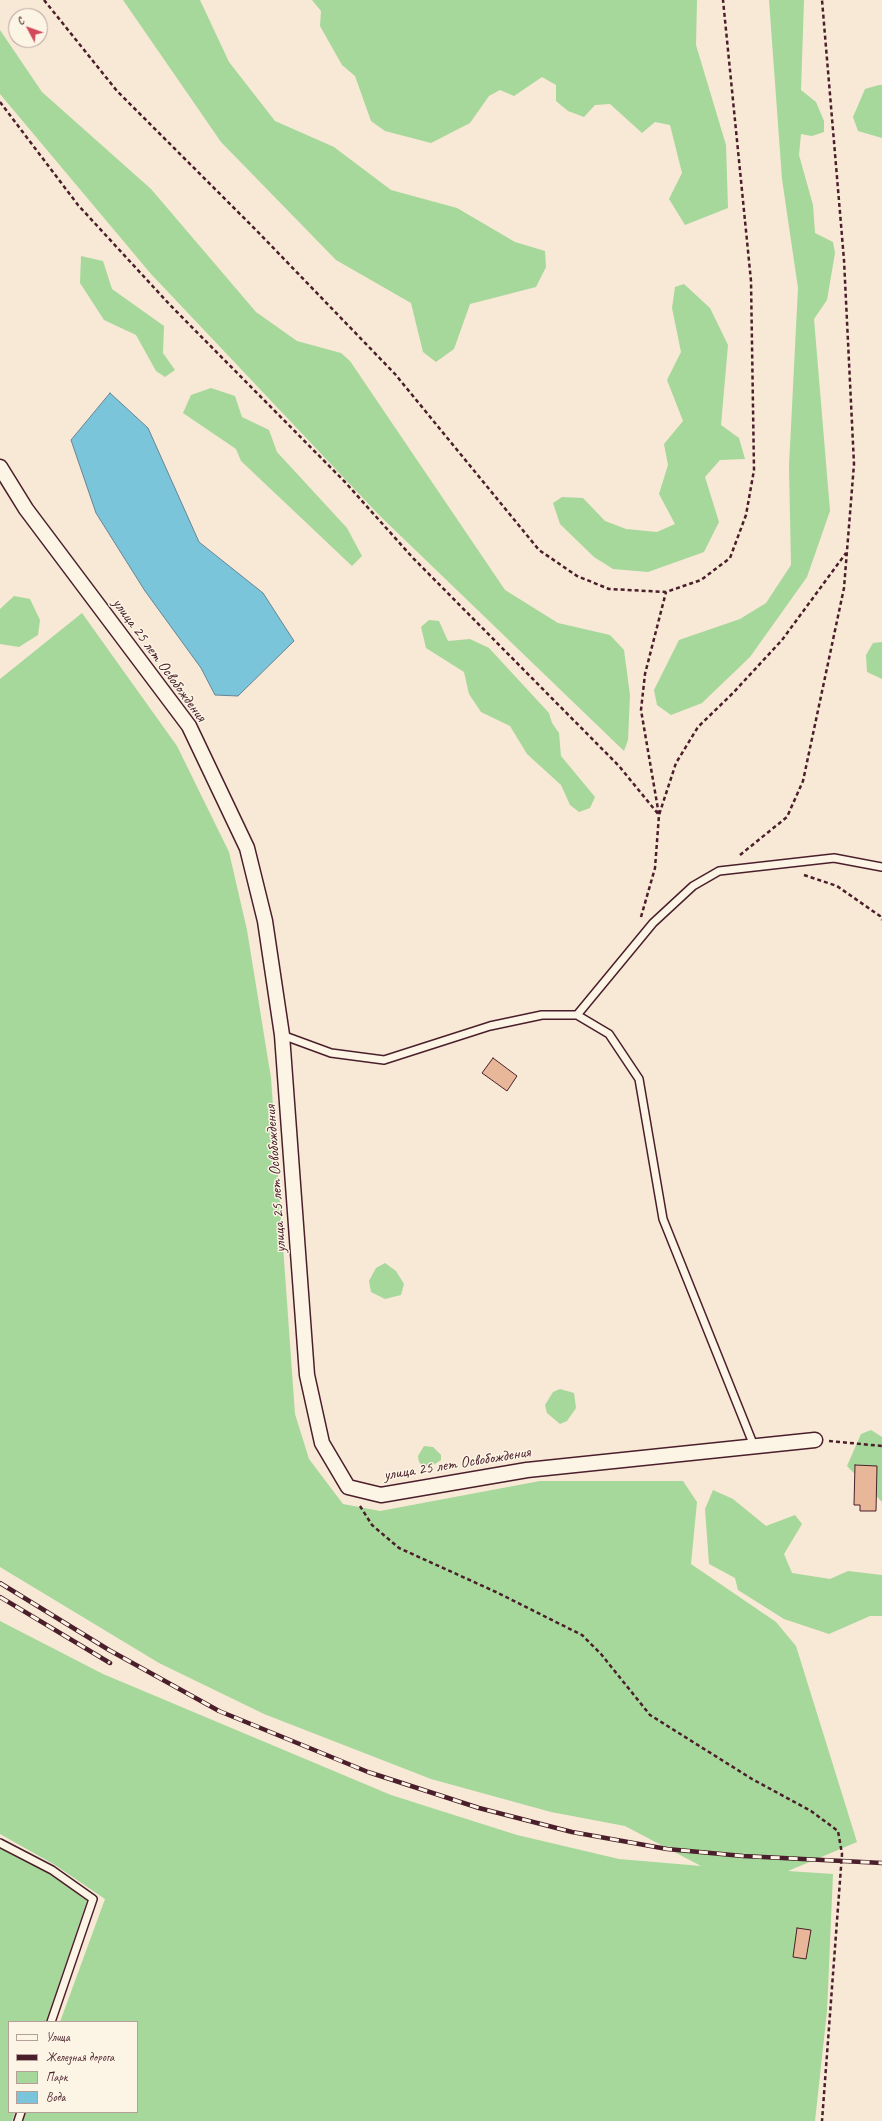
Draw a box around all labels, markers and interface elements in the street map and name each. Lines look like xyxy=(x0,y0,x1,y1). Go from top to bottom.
north arrow xyxy=(8,8,48,48)
text: С xyxy=(13,14,27,27)
street label: улица 25 лет Освобождения xyxy=(108,595,210,725)
street label: улица 25 лет Освобождения xyxy=(261,1105,291,1253)
street label: улица 25 лет Освобождения xyxy=(382,1443,532,1485)
legend xyxy=(8,2021,138,2113)
text: Улица xyxy=(46,2029,70,2045)
text: Железная дорога xyxy=(46,2049,114,2065)
text: Парк xyxy=(46,2069,67,2085)
text: Вода xyxy=(46,2089,65,2105)

